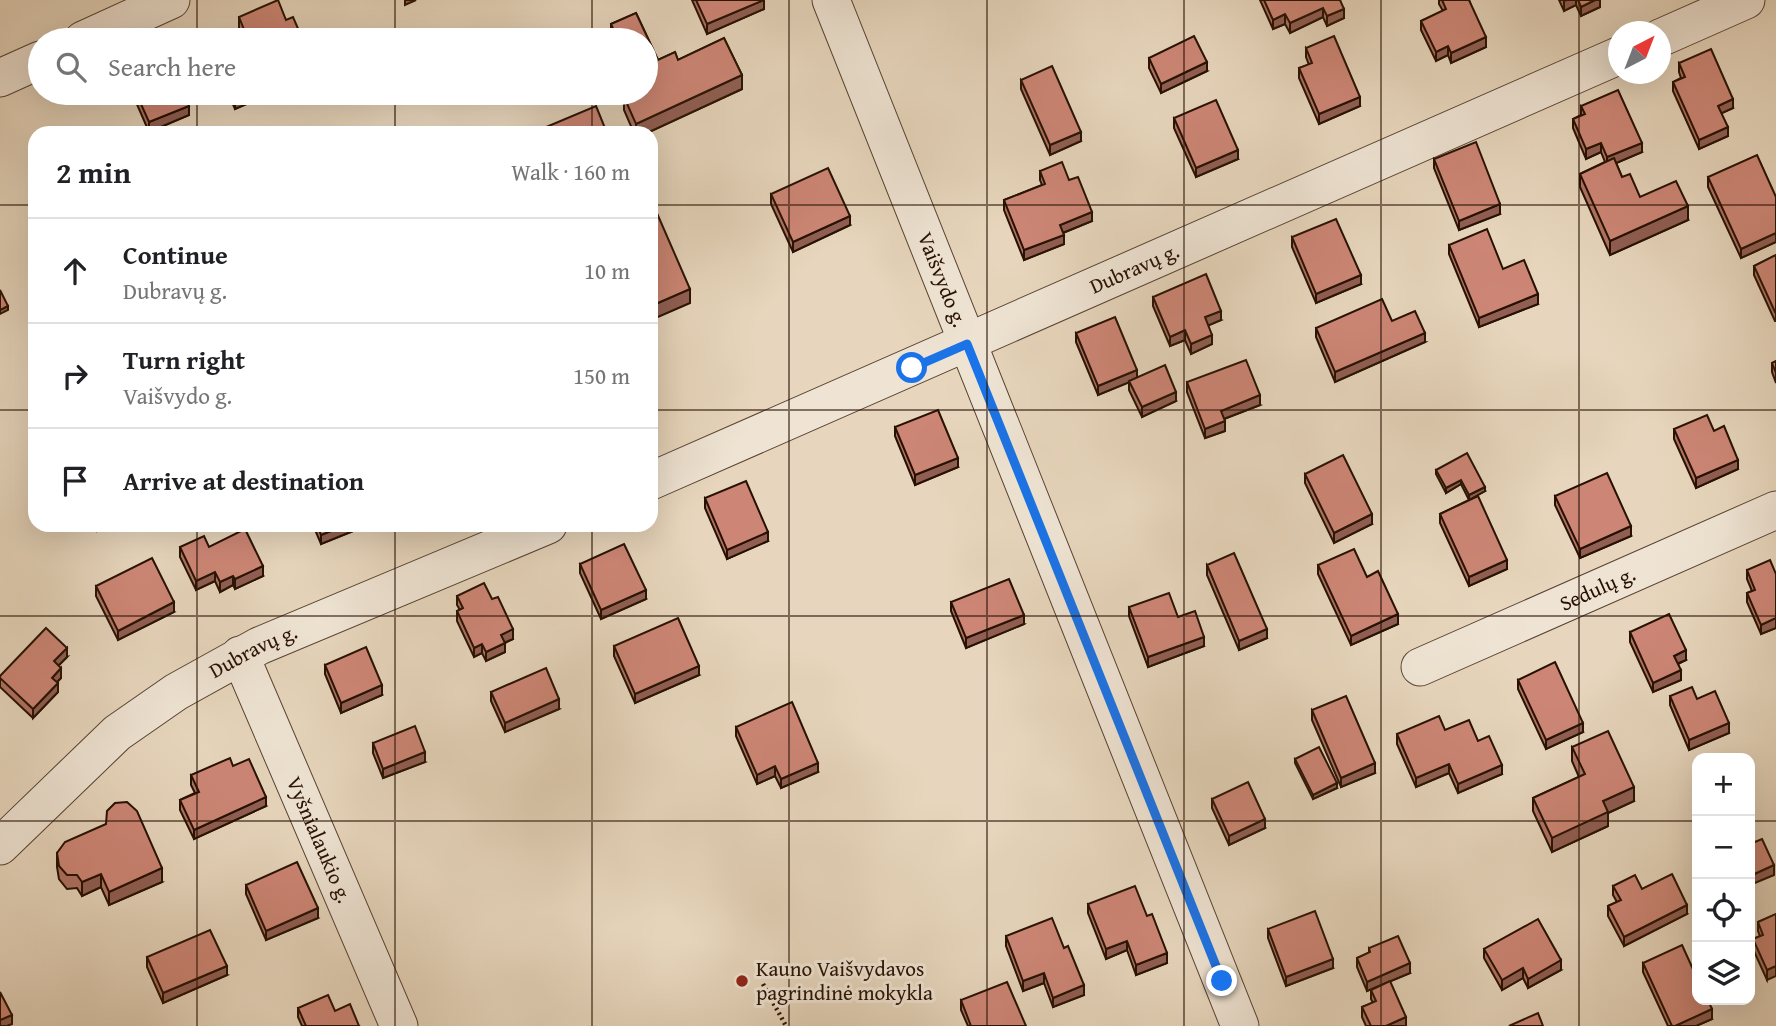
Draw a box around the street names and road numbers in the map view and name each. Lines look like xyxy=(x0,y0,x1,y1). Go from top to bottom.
street label: Vaišvydo g. xyxy=(910,227,976,331)
street label: Dubravų g. xyxy=(1084,235,1184,301)
street label: Sedulų g. xyxy=(1554,558,1640,619)
street label: Dubravų g. xyxy=(203,616,302,686)
street label: Vyšnialaukio g. xyxy=(279,771,360,908)

